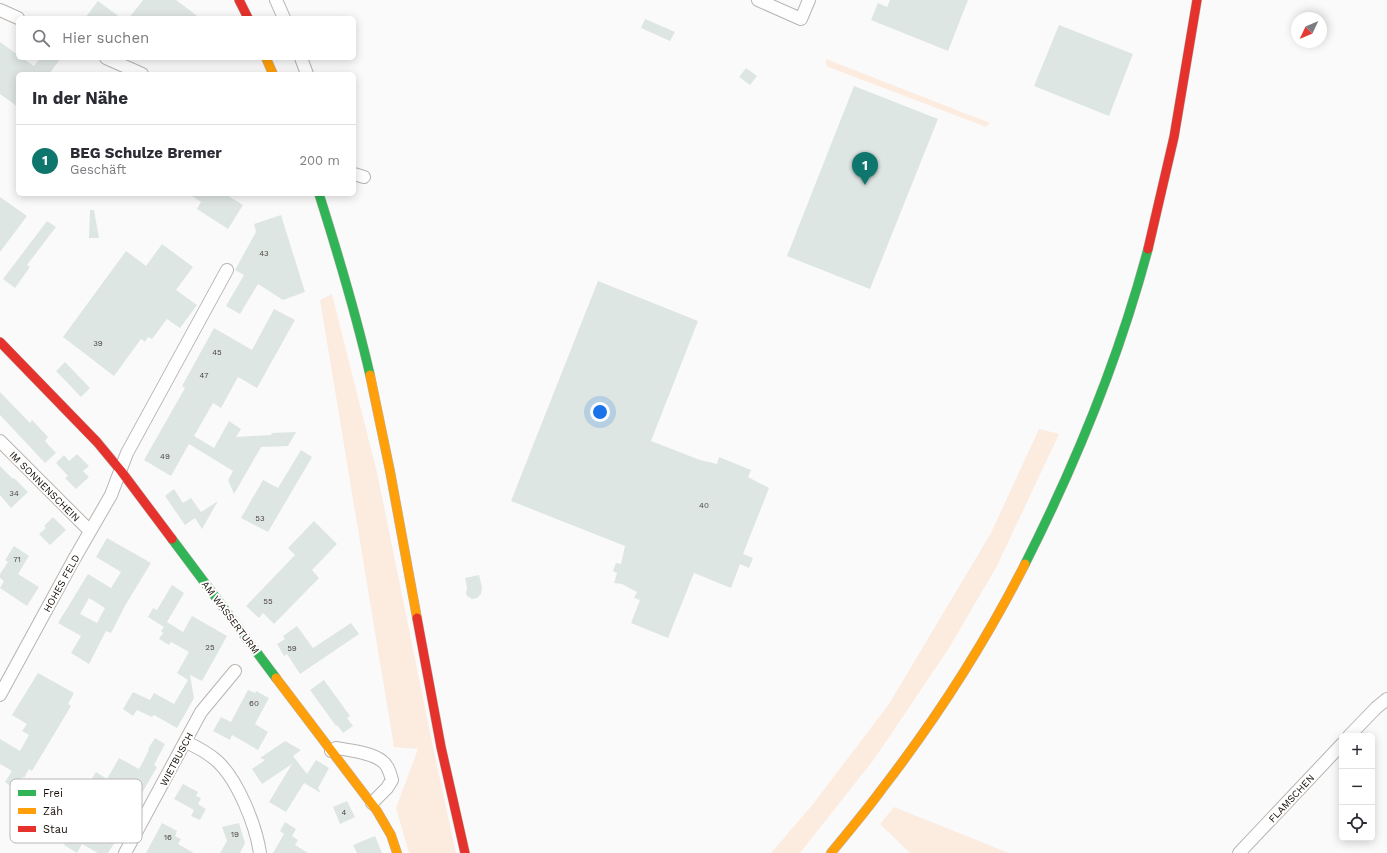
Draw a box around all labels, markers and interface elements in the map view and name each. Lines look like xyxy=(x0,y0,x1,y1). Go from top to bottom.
north arrow xyxy=(1291,12,1327,48)
search box xyxy=(16,16,356,60)
icon: search xyxy=(30,27,52,49)
text: Hier suchen xyxy=(62,29,149,47)
text: In der Nähe xyxy=(32,88,128,108)
text: BEG Schulze Bremer xyxy=(70,144,222,162)
pin: 1 xyxy=(852,152,878,185)
text: 1 xyxy=(42,153,48,168)
text: 200 m xyxy=(299,153,340,168)
text: Geschäft xyxy=(70,162,126,177)
house number: 43 xyxy=(259,249,269,258)
house number: 39 xyxy=(93,339,103,348)
house number: 45 xyxy=(212,348,222,357)
house number: 47 xyxy=(200,371,209,380)
your location xyxy=(590,402,610,422)
street label: IM SONNENSCHEIN xyxy=(7,449,82,524)
house number: 49 xyxy=(160,452,170,461)
house number: 34 xyxy=(9,489,19,498)
house number: 40 xyxy=(699,501,709,510)
house number: 53 xyxy=(255,514,265,523)
street label: HOHES FELD xyxy=(41,553,82,614)
house number: 71 xyxy=(13,555,21,564)
street label: AM WASSERTURM xyxy=(200,579,261,656)
house number: 55 xyxy=(263,597,273,606)
house number: 25 xyxy=(205,643,215,652)
house number: 59 xyxy=(287,644,297,653)
house number: 60 xyxy=(249,699,259,708)
street label: WIETBUSCH xyxy=(158,731,195,788)
map controls xyxy=(1339,733,1375,841)
button: + xyxy=(1339,733,1375,769)
button: − xyxy=(1339,769,1375,805)
street label: FLAMSCHEN xyxy=(1266,772,1316,825)
legend xyxy=(10,779,142,843)
text: Frei xyxy=(43,787,63,800)
text: Zäh xyxy=(43,805,63,818)
button: locate xyxy=(1339,805,1375,841)
house number: 4 xyxy=(342,808,347,817)
text: Stau xyxy=(43,823,68,836)
house number: 19 xyxy=(231,830,239,839)
house number: 16 xyxy=(164,833,172,842)

